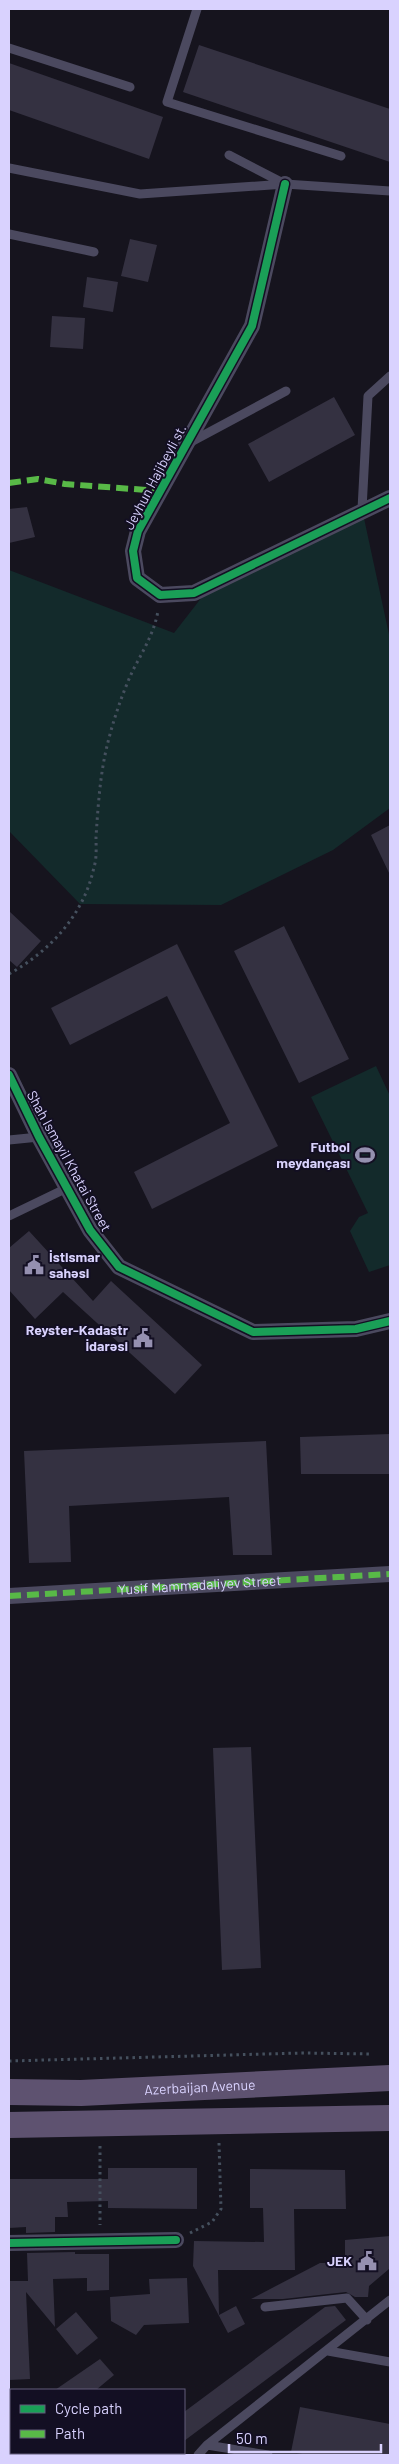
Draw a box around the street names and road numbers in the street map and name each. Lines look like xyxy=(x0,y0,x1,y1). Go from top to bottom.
street label: Jeyhun Hajibeyli st. xyxy=(120,421,190,532)
street label: Shah Ismayil Khatai Street xyxy=(24,1087,115,1234)
street label: Yusif Mammadaliyev Street xyxy=(118,1571,282,1598)
street label: Azerbaijan Avenue xyxy=(144,2076,256,2098)

